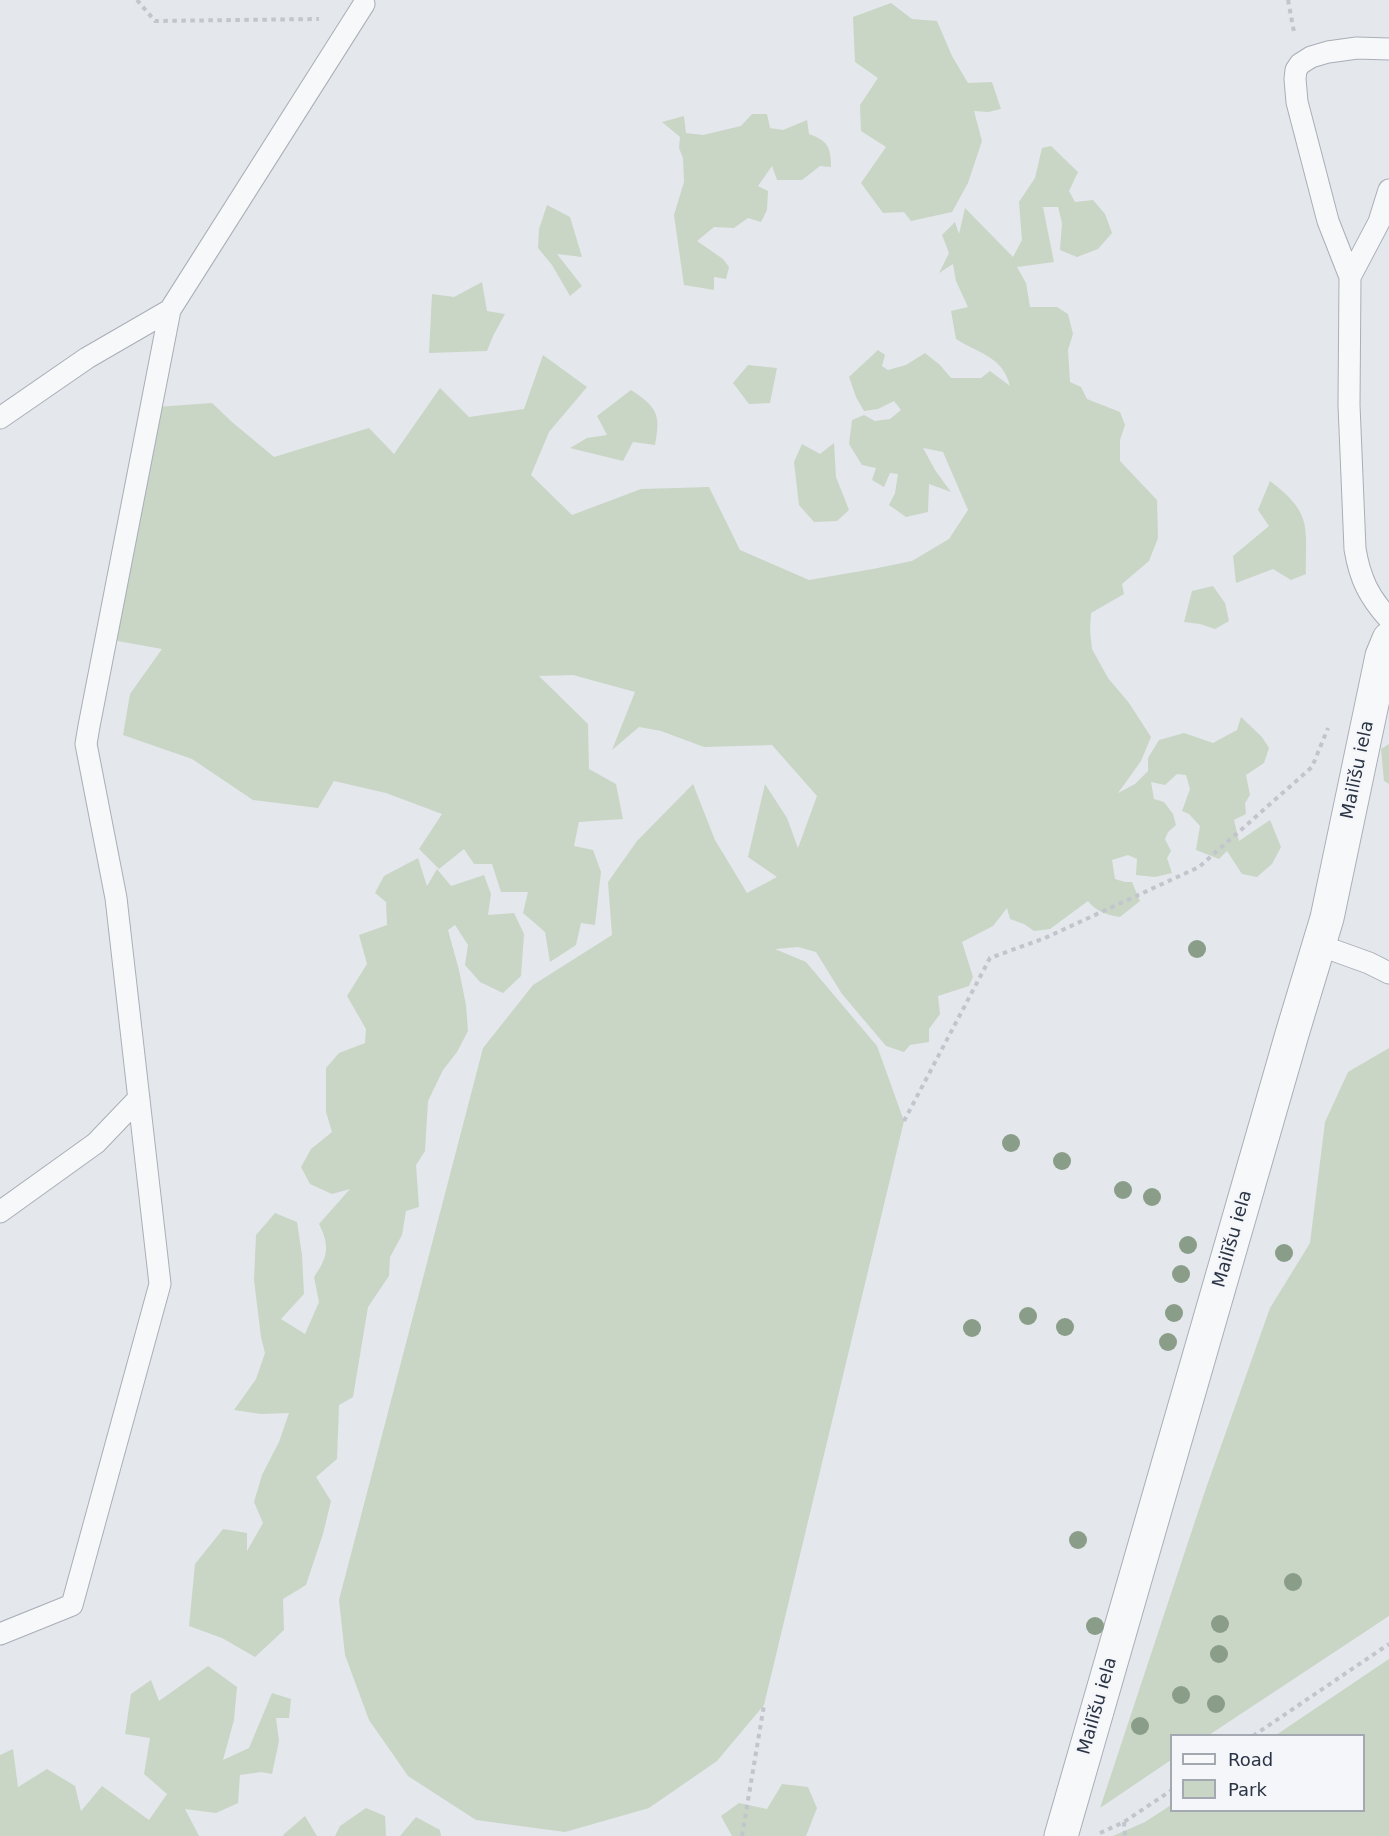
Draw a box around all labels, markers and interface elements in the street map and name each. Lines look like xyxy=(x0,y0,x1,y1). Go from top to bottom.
street label: Mailīšu iela xyxy=(1337,719,1379,821)
street label: Mailīšu iela xyxy=(1209,1188,1257,1290)
street label: Mailīšu iela xyxy=(1074,1655,1122,1757)
legend xyxy=(1170,1734,1365,1812)
text: Road xyxy=(1228,1749,1273,1770)
text: Park xyxy=(1228,1779,1267,1800)

